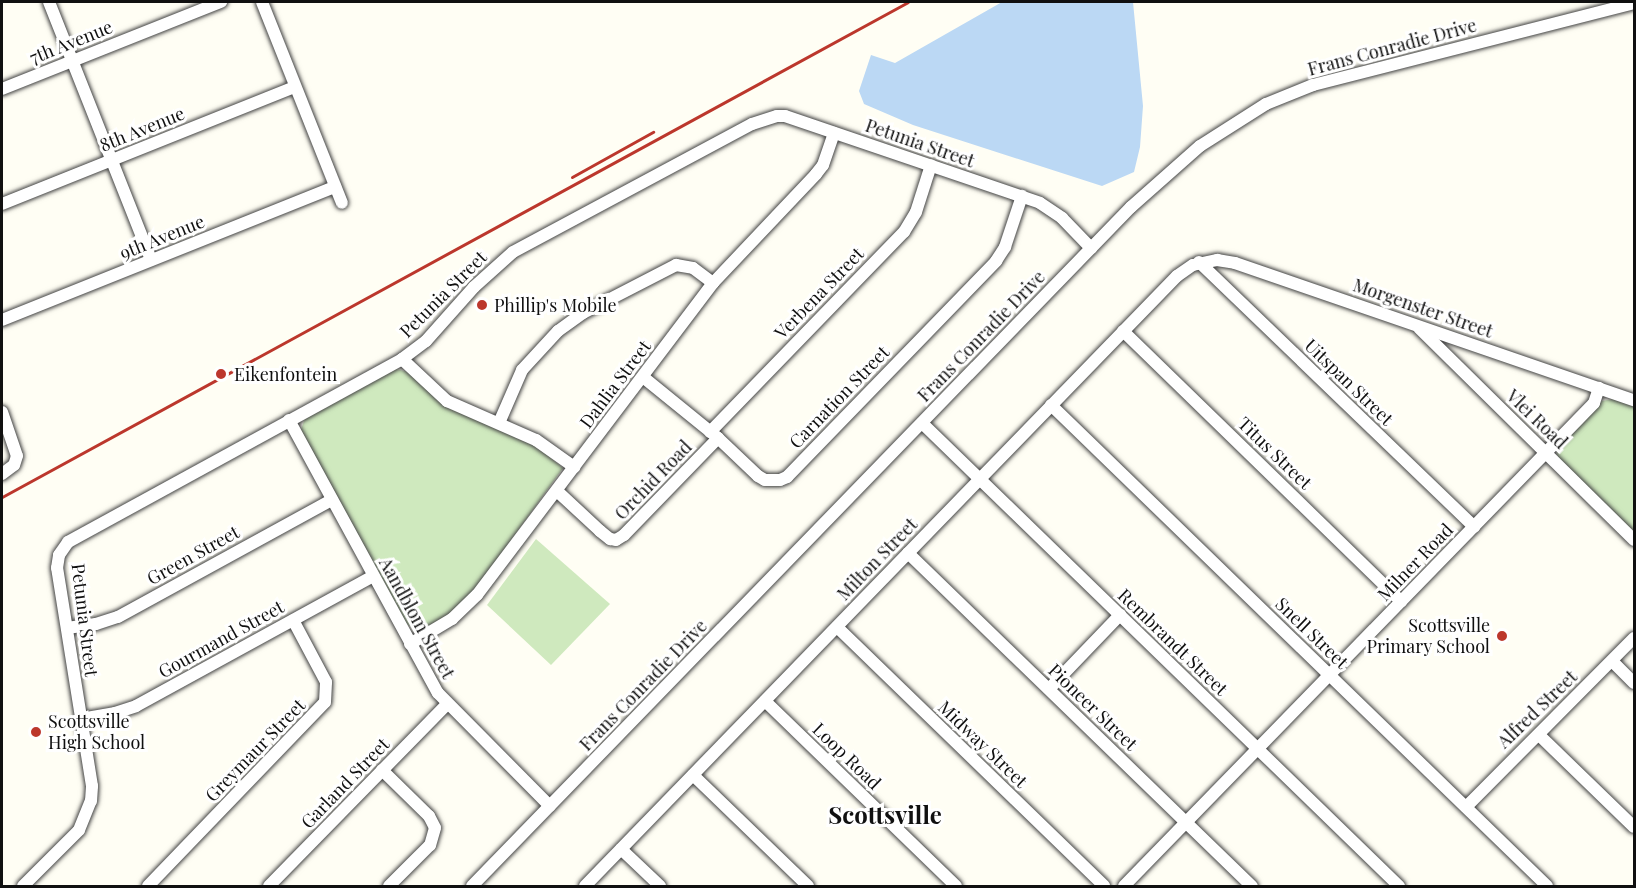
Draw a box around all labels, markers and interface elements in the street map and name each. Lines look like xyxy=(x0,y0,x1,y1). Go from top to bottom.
street label: Frans Conradie Drive xyxy=(1305,14,1479,80)
street label: 7th Avenue xyxy=(26,15,116,69)
street label: 8th Avenue xyxy=(96,102,188,156)
street label: Petunia Street xyxy=(863,114,977,172)
street label: 9th Avenue xyxy=(116,210,208,264)
street label: Verbena Street xyxy=(770,243,868,343)
street label: Petunia Street xyxy=(395,246,491,342)
street label: Frans Conradie Drive xyxy=(913,266,1049,406)
street label: Morgenster Street xyxy=(1350,274,1496,342)
place label: Phillip's Mobile xyxy=(494,294,616,316)
marker: Phillip's Mobile xyxy=(475,298,489,312)
street label: Uitspan Street xyxy=(1300,334,1398,430)
street label: Dahlia Street xyxy=(575,336,655,432)
street label: Carnation Street xyxy=(785,341,893,453)
place label: Eikenfontein xyxy=(234,363,337,385)
marker: Eikenfontein xyxy=(212,365,230,383)
street label: Vlei Road xyxy=(1502,385,1572,453)
street label: Titus Street xyxy=(1234,413,1316,493)
street label: Orchid Road xyxy=(610,436,696,524)
street label: Milton Street xyxy=(832,513,922,605)
street label: Milner Road xyxy=(1373,519,1457,605)
street label: Green Street xyxy=(143,521,243,589)
street label: Aandblom Street xyxy=(375,554,459,682)
street label: Petunia Street xyxy=(67,562,103,678)
street label: Rembrandt Street xyxy=(1114,584,1232,700)
street label: Snell Street xyxy=(1271,593,1353,673)
street label: Gourmand Street xyxy=(155,596,287,682)
street label: Frans Conradie Drive xyxy=(575,615,711,755)
place label: Scottsville Primary School xyxy=(1366,615,1490,658)
marker: Scottsville Primary School xyxy=(1495,629,1509,643)
street label: Pioneer Street xyxy=(1044,659,1142,755)
street label: Alfred Street xyxy=(1493,666,1581,752)
street label: Greymaur Street xyxy=(201,694,309,806)
street label: Midway Street xyxy=(934,696,1032,792)
place label: Scottsville High School xyxy=(48,711,145,754)
street label: Loop Road xyxy=(808,718,886,794)
marker: Scottsville High School xyxy=(29,725,43,739)
street label: Garland Street xyxy=(296,733,394,833)
district label: Scottsville xyxy=(828,801,942,829)

